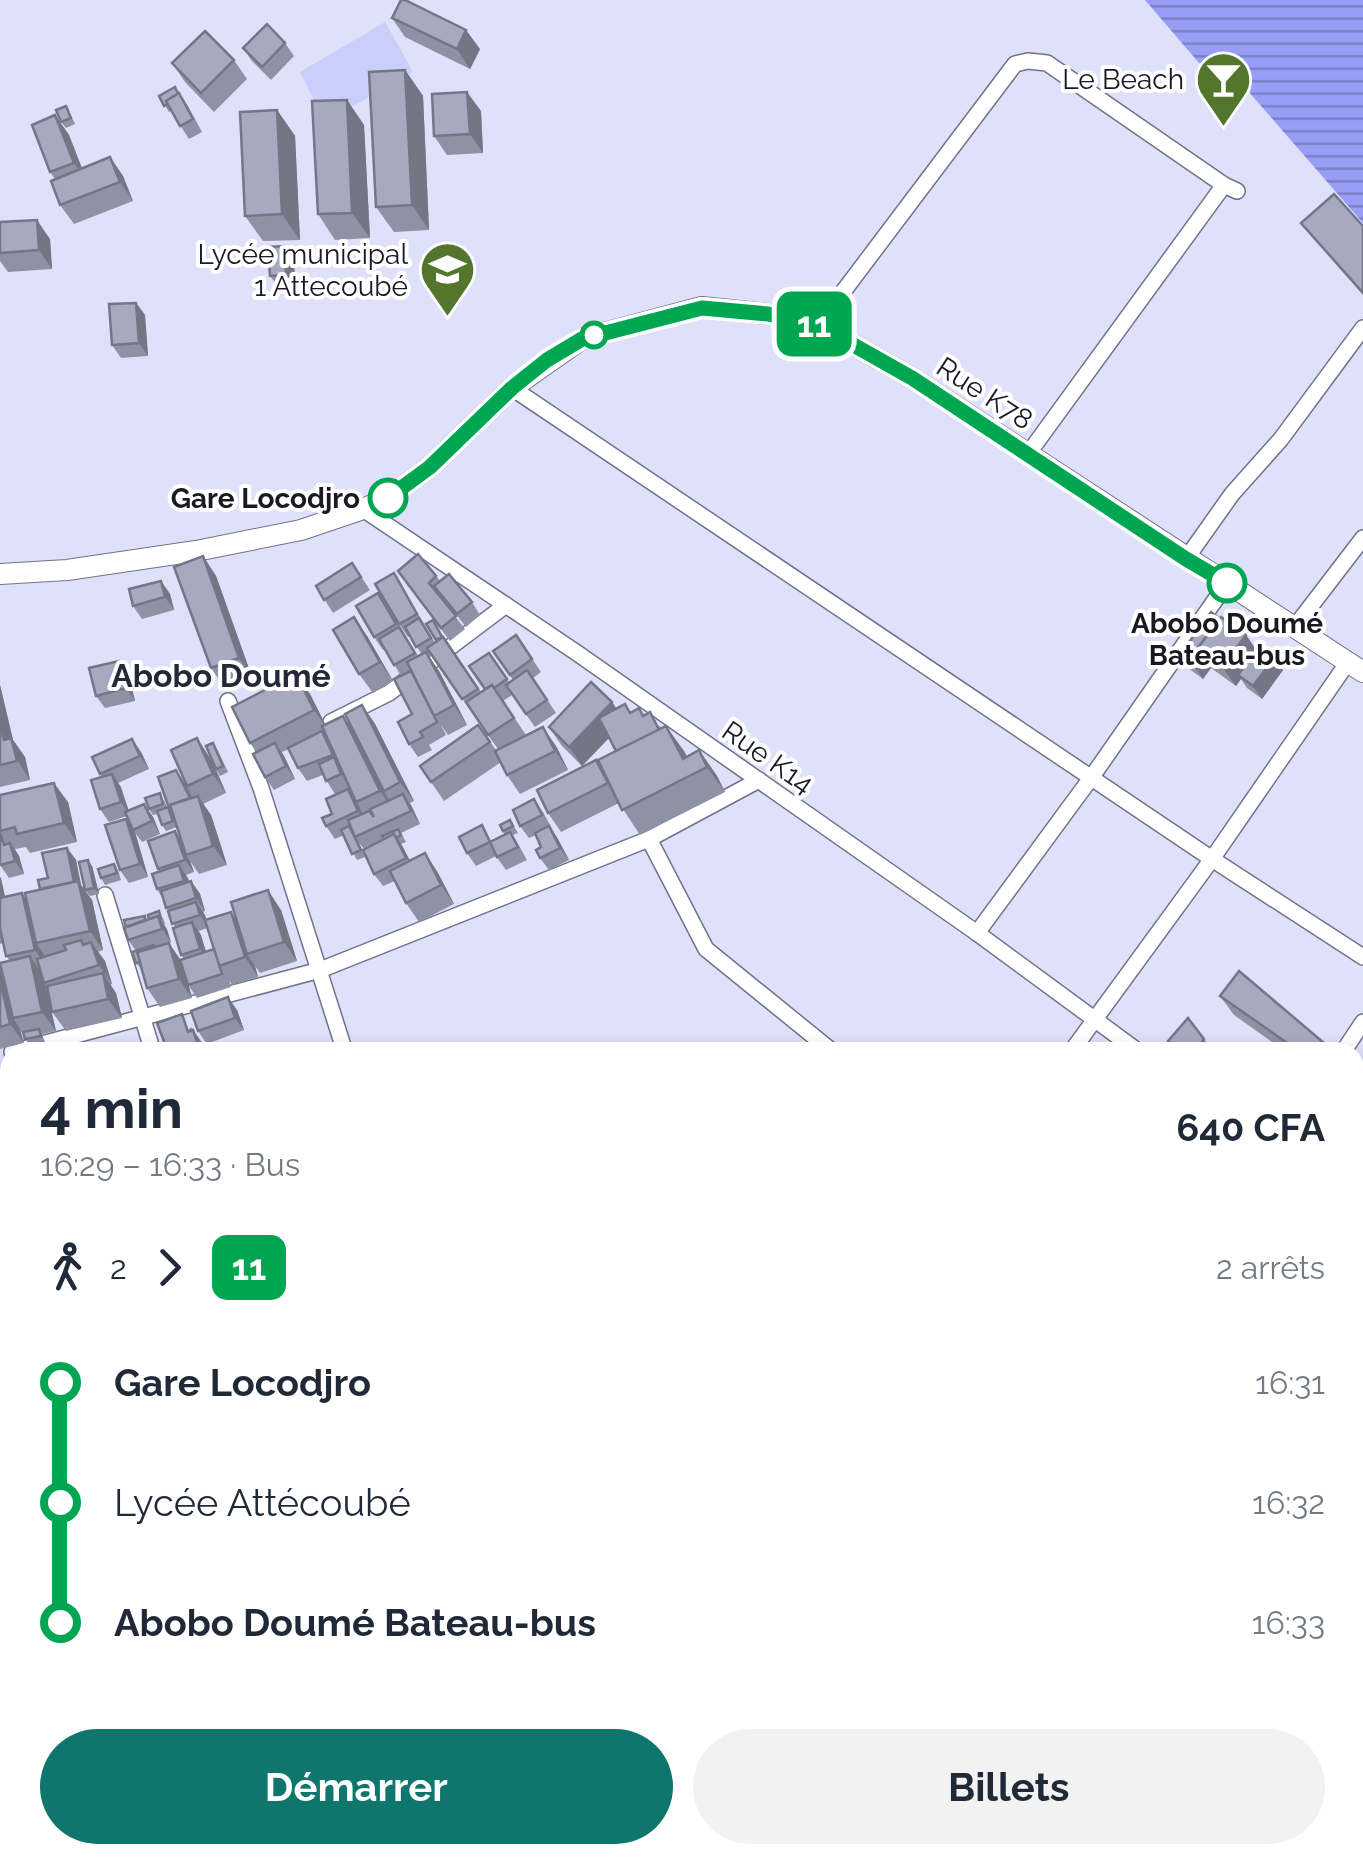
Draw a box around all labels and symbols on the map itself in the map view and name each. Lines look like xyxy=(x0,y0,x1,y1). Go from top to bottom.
bar icon: Le Beach xyxy=(1193,49,1253,128)
place label: Le Beach xyxy=(1062,63,1184,96)
place label: Lycée municipal 1 Attecoubé xyxy=(198,238,408,303)
school or university icon: Lycée municipal 1 Attecoubé xyxy=(417,240,477,319)
line badge: 11 xyxy=(769,292,859,356)
unlabelled marker xyxy=(581,322,607,348)
street label: Rue K78 xyxy=(931,350,1039,437)
marker: Gare Locodjro xyxy=(369,479,407,517)
place label: Gare Locodjro xyxy=(171,482,360,515)
marker: Abobo Doumé Bateau-bus xyxy=(1208,564,1246,602)
place label: Abobo Doumé Bateau-bus xyxy=(1131,607,1323,672)
district label: Abobo Doumé xyxy=(111,657,331,694)
street label: Rue K14 xyxy=(716,714,820,801)

